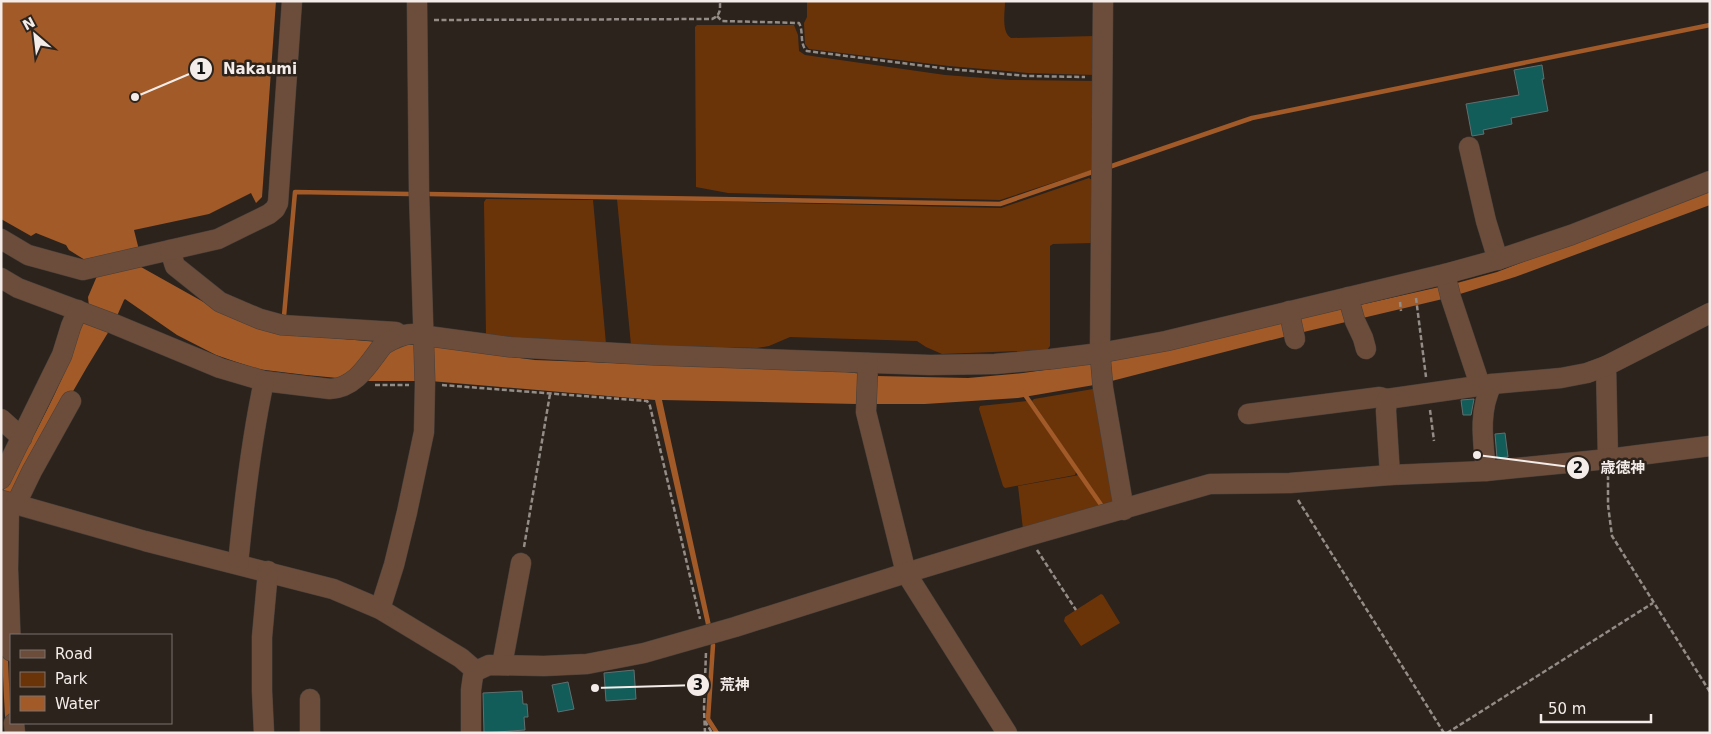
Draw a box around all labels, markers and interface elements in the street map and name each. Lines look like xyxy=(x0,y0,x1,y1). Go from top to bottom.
north arrow xyxy=(10,10,60,60)
text: N xyxy=(20,14,38,33)
callout: Nakaumi xyxy=(188,54,307,84)
text: 1 xyxy=(196,60,206,78)
text: Nakaumi xyxy=(223,60,297,78)
callout: 歳徳神 xyxy=(1565,453,1655,483)
text: 2 xyxy=(1573,459,1583,477)
text: 歳徳神 xyxy=(1600,459,1646,477)
legend xyxy=(10,634,172,724)
text: Road xyxy=(55,645,93,663)
text: Park xyxy=(55,670,88,688)
callout: 荒神 xyxy=(685,670,760,700)
text: 3 xyxy=(693,676,703,694)
text: 荒神 xyxy=(720,676,750,694)
scale bar xyxy=(1541,692,1651,724)
text: Water xyxy=(55,695,100,713)
text: 50 m xyxy=(1548,700,1586,718)

